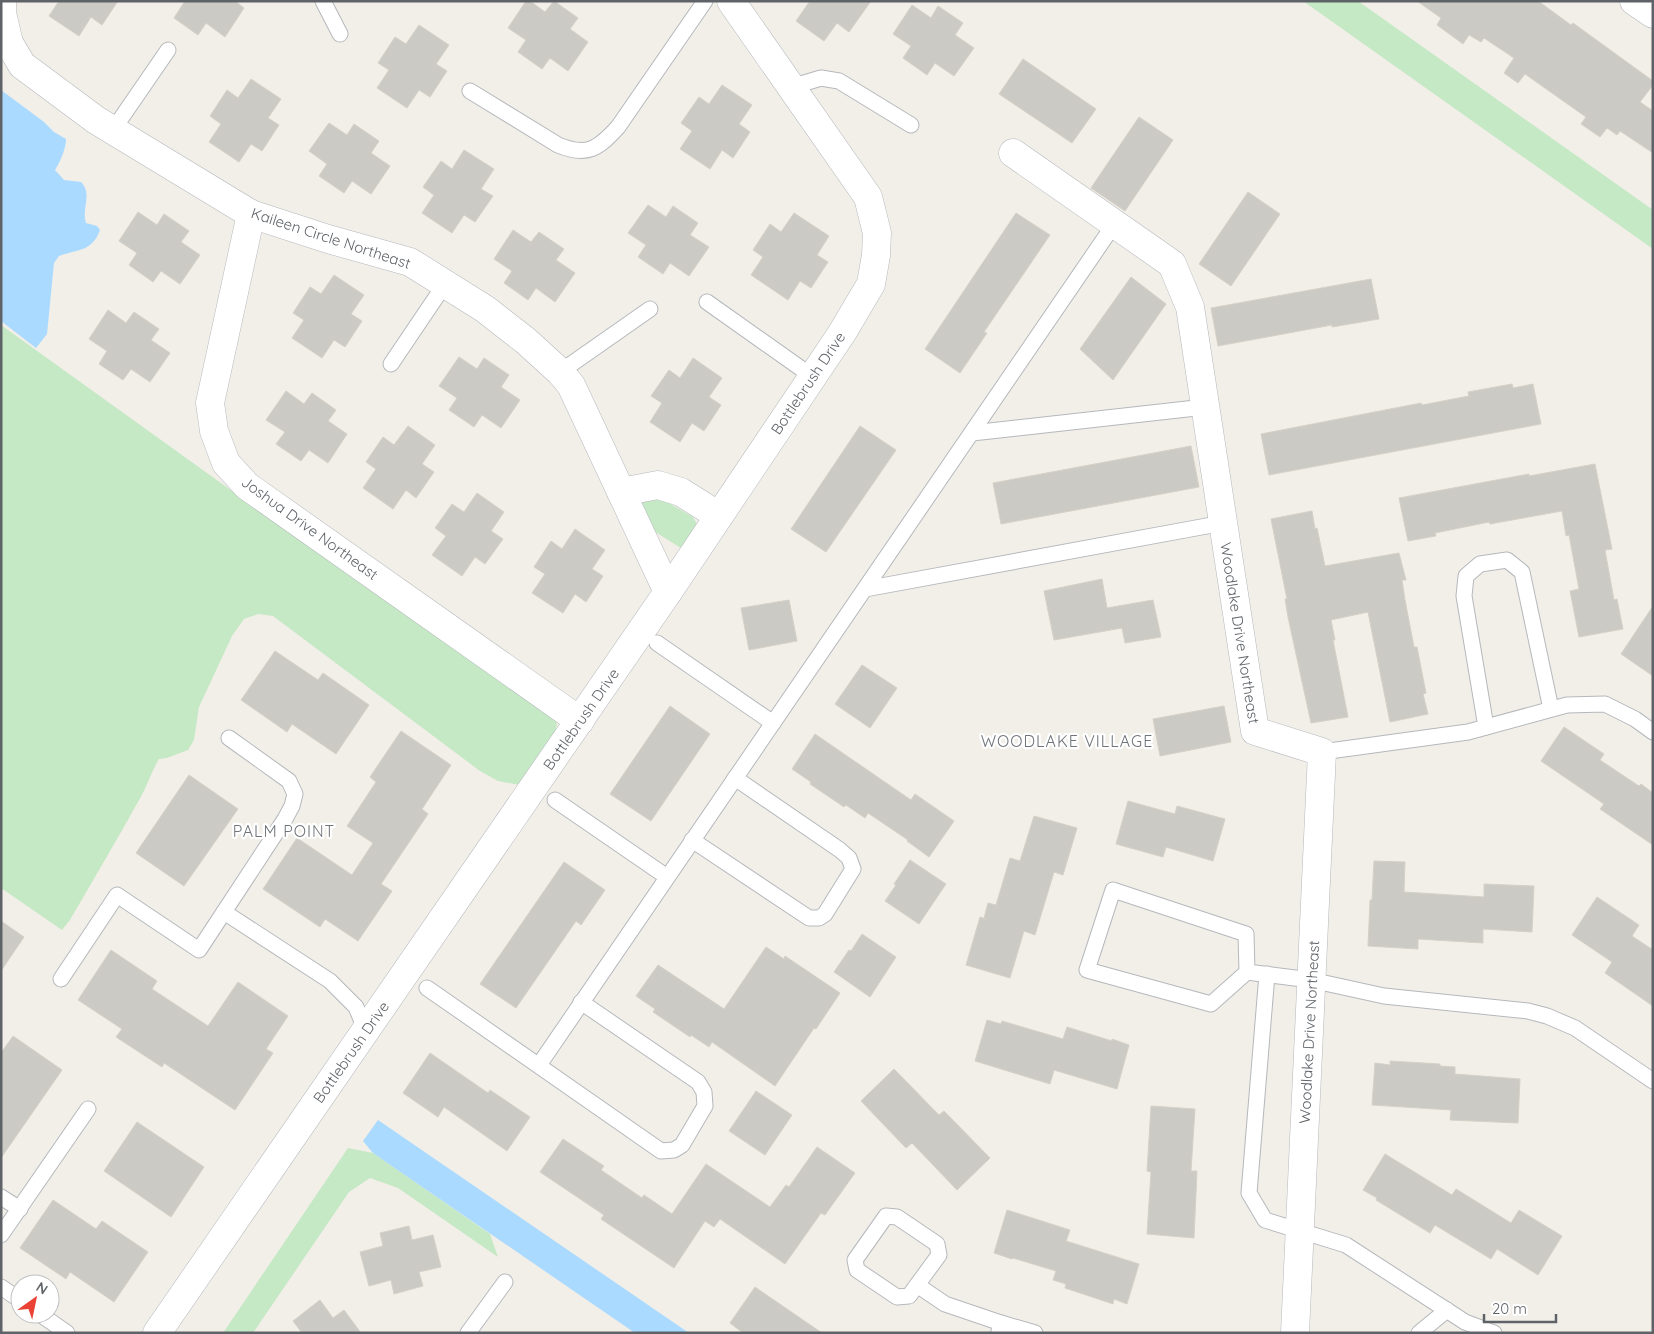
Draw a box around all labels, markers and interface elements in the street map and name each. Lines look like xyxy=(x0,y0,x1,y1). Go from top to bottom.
street label: Kaileen Circle Northeast xyxy=(249,203,413,273)
street label: Bottlebrush Drive xyxy=(767,328,849,438)
street label: Joshua Drive Northeast xyxy=(238,472,382,584)
street label: Woodlake Drive Northeast xyxy=(1216,541,1264,725)
street label: Bottlebrush Drive xyxy=(539,664,623,774)
district label: WOODLAKE VILLAGE xyxy=(981,731,1153,751)
district label: PALM POINT xyxy=(233,821,335,841)
street label: Woodlake Drive Northeast xyxy=(1295,940,1323,1124)
street label: Bottlebrush Drive xyxy=(309,997,393,1107)
north arrow xyxy=(10,1274,60,1324)
text: N xyxy=(33,1278,51,1298)
scale bar xyxy=(1484,1292,1556,1324)
text: 20 m xyxy=(1492,1299,1527,1318)

